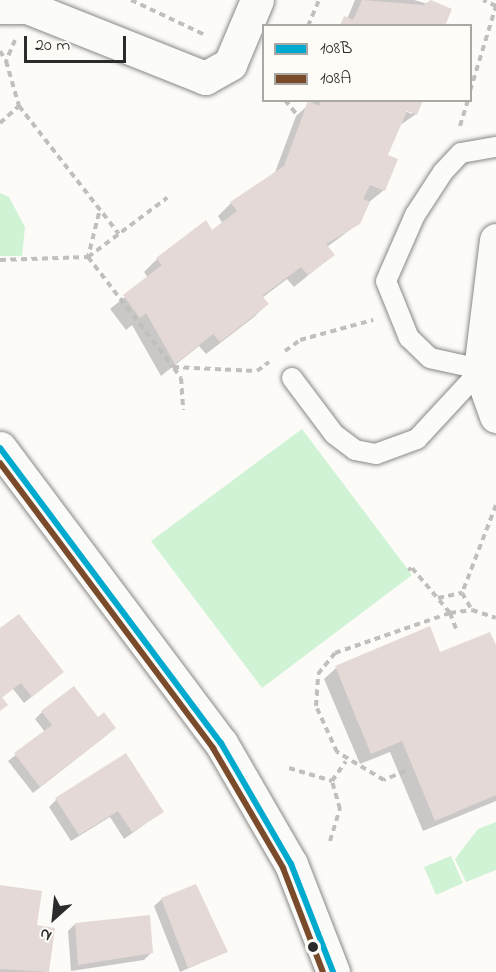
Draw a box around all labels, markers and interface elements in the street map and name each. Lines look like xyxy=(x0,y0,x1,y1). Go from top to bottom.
scale bar xyxy=(27,24,129,62)
legend xyxy=(262,24,472,102)
text: 20 m xyxy=(35,33,70,59)
text: 108B xyxy=(320,36,352,62)
text: 108A xyxy=(320,66,351,92)
north arrow xyxy=(24,888,84,948)
text: N xyxy=(36,921,56,947)
unlabelled marker xyxy=(307,941,319,953)

